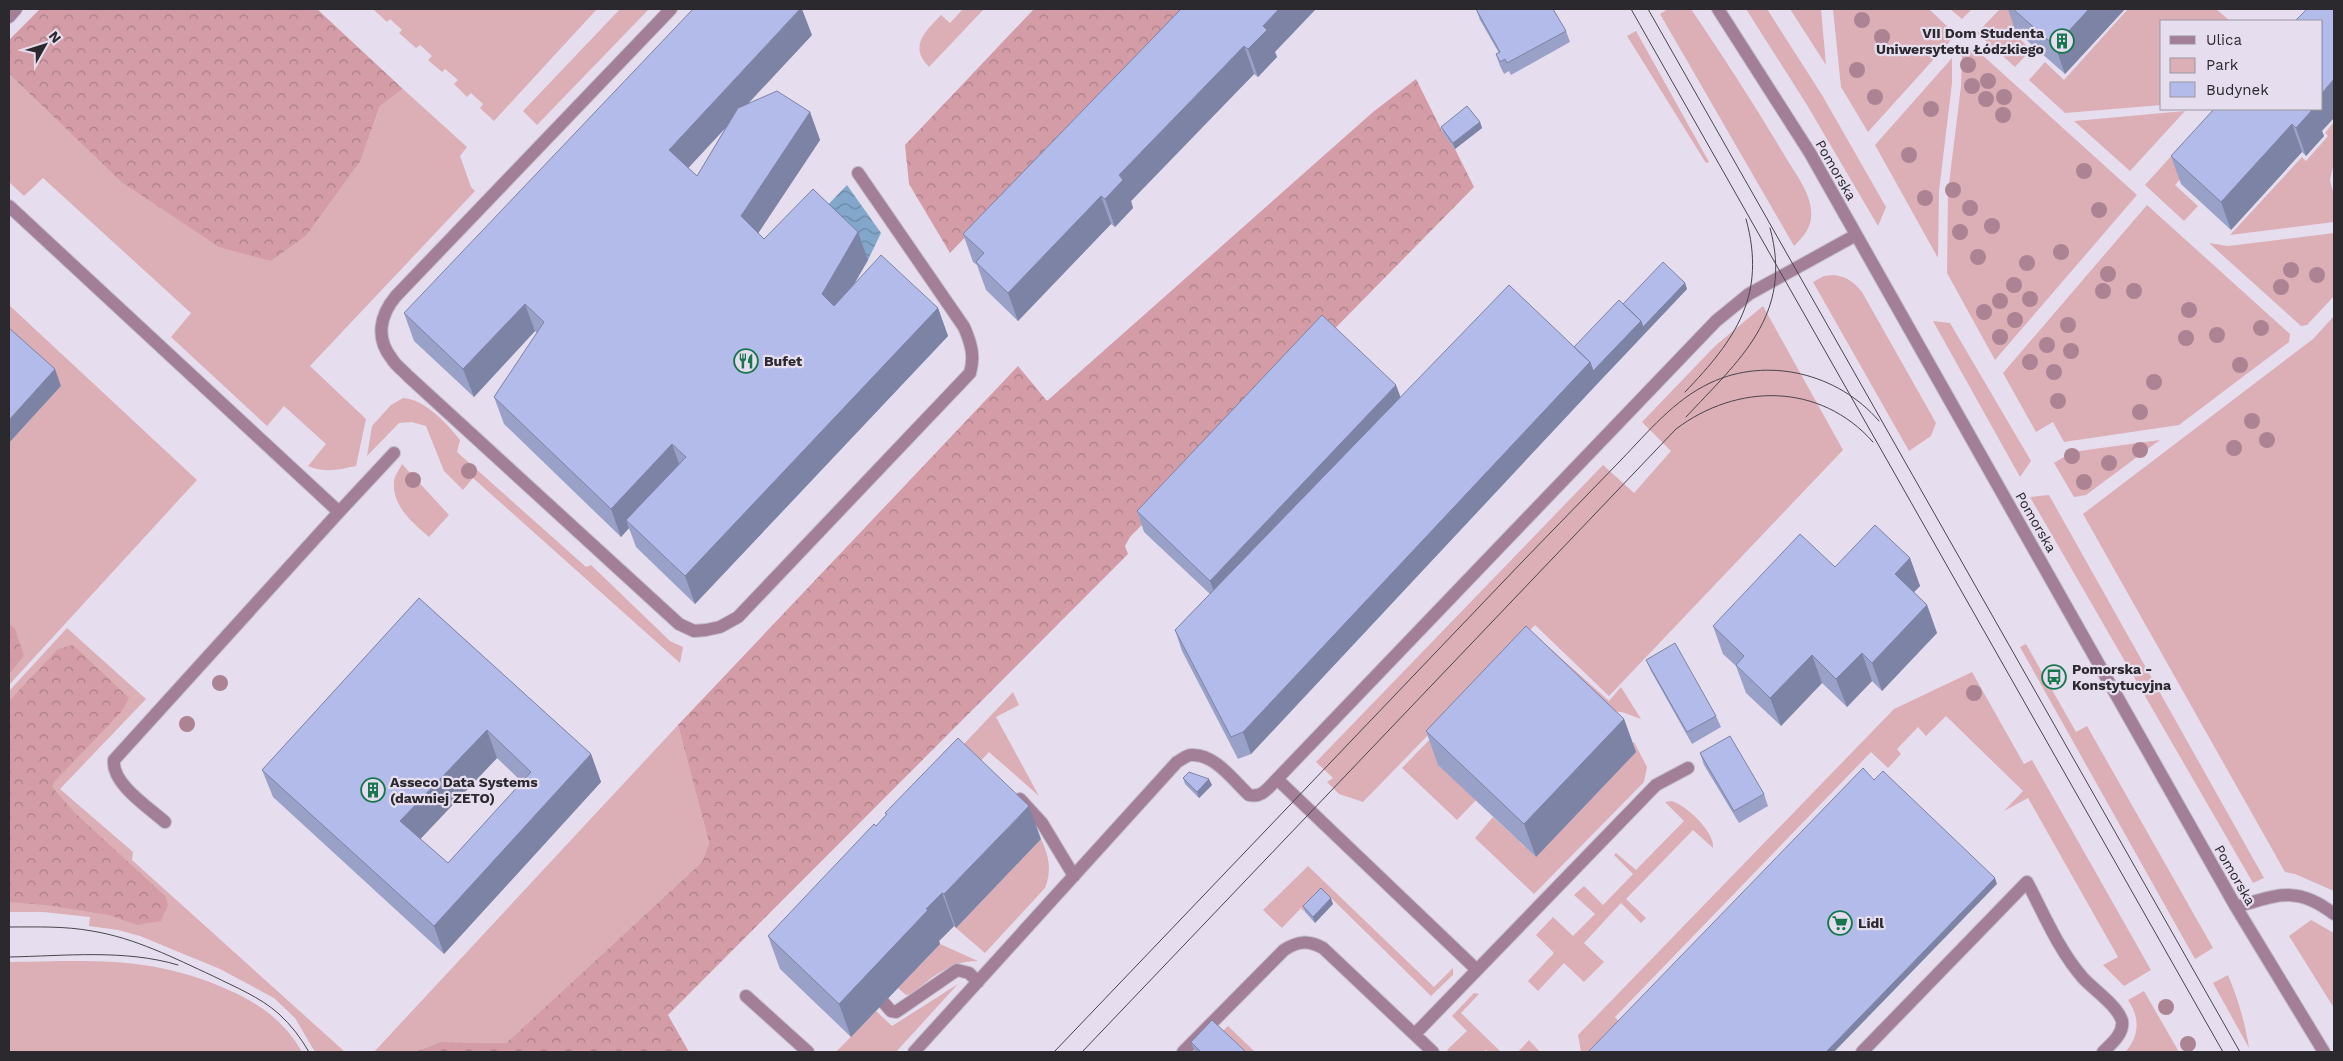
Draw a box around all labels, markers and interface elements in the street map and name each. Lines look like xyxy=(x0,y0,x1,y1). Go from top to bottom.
north arrow xyxy=(20,20,70,70)
legend xyxy=(2160,20,2323,110)
place label: VII Dom Studenta Uniwersytetu Łódzkiego xyxy=(1876,25,2045,57)
text: N xyxy=(46,28,65,46)
building icon: VII Dom Studenta Uniwersytetu Łódzkiego xyxy=(2049,28,2075,54)
text: Ulica xyxy=(2206,31,2243,49)
text: Park xyxy=(2206,56,2239,74)
text: Budynek xyxy=(2206,81,2269,99)
street label: Pomorska xyxy=(1812,137,1860,203)
restaurant icon: Bufet xyxy=(733,348,759,374)
place label: Bufet xyxy=(764,353,802,369)
street label: Pomorska xyxy=(2012,489,2060,555)
place label: Pomorska - Konstytucyjna xyxy=(2072,661,2172,693)
bus stop icon: Pomorska - Konstytucyjna xyxy=(2041,664,2067,690)
place label: Asseco Data Systems (dawniej ZETO) xyxy=(390,774,538,806)
building icon: Asseco Data Systems (dawniej ZETO) xyxy=(360,777,386,803)
street label: Pomorska xyxy=(2211,842,2259,908)
supermarket icon: Lidl xyxy=(1827,910,1853,936)
place label: Lidl xyxy=(1858,915,1884,931)

